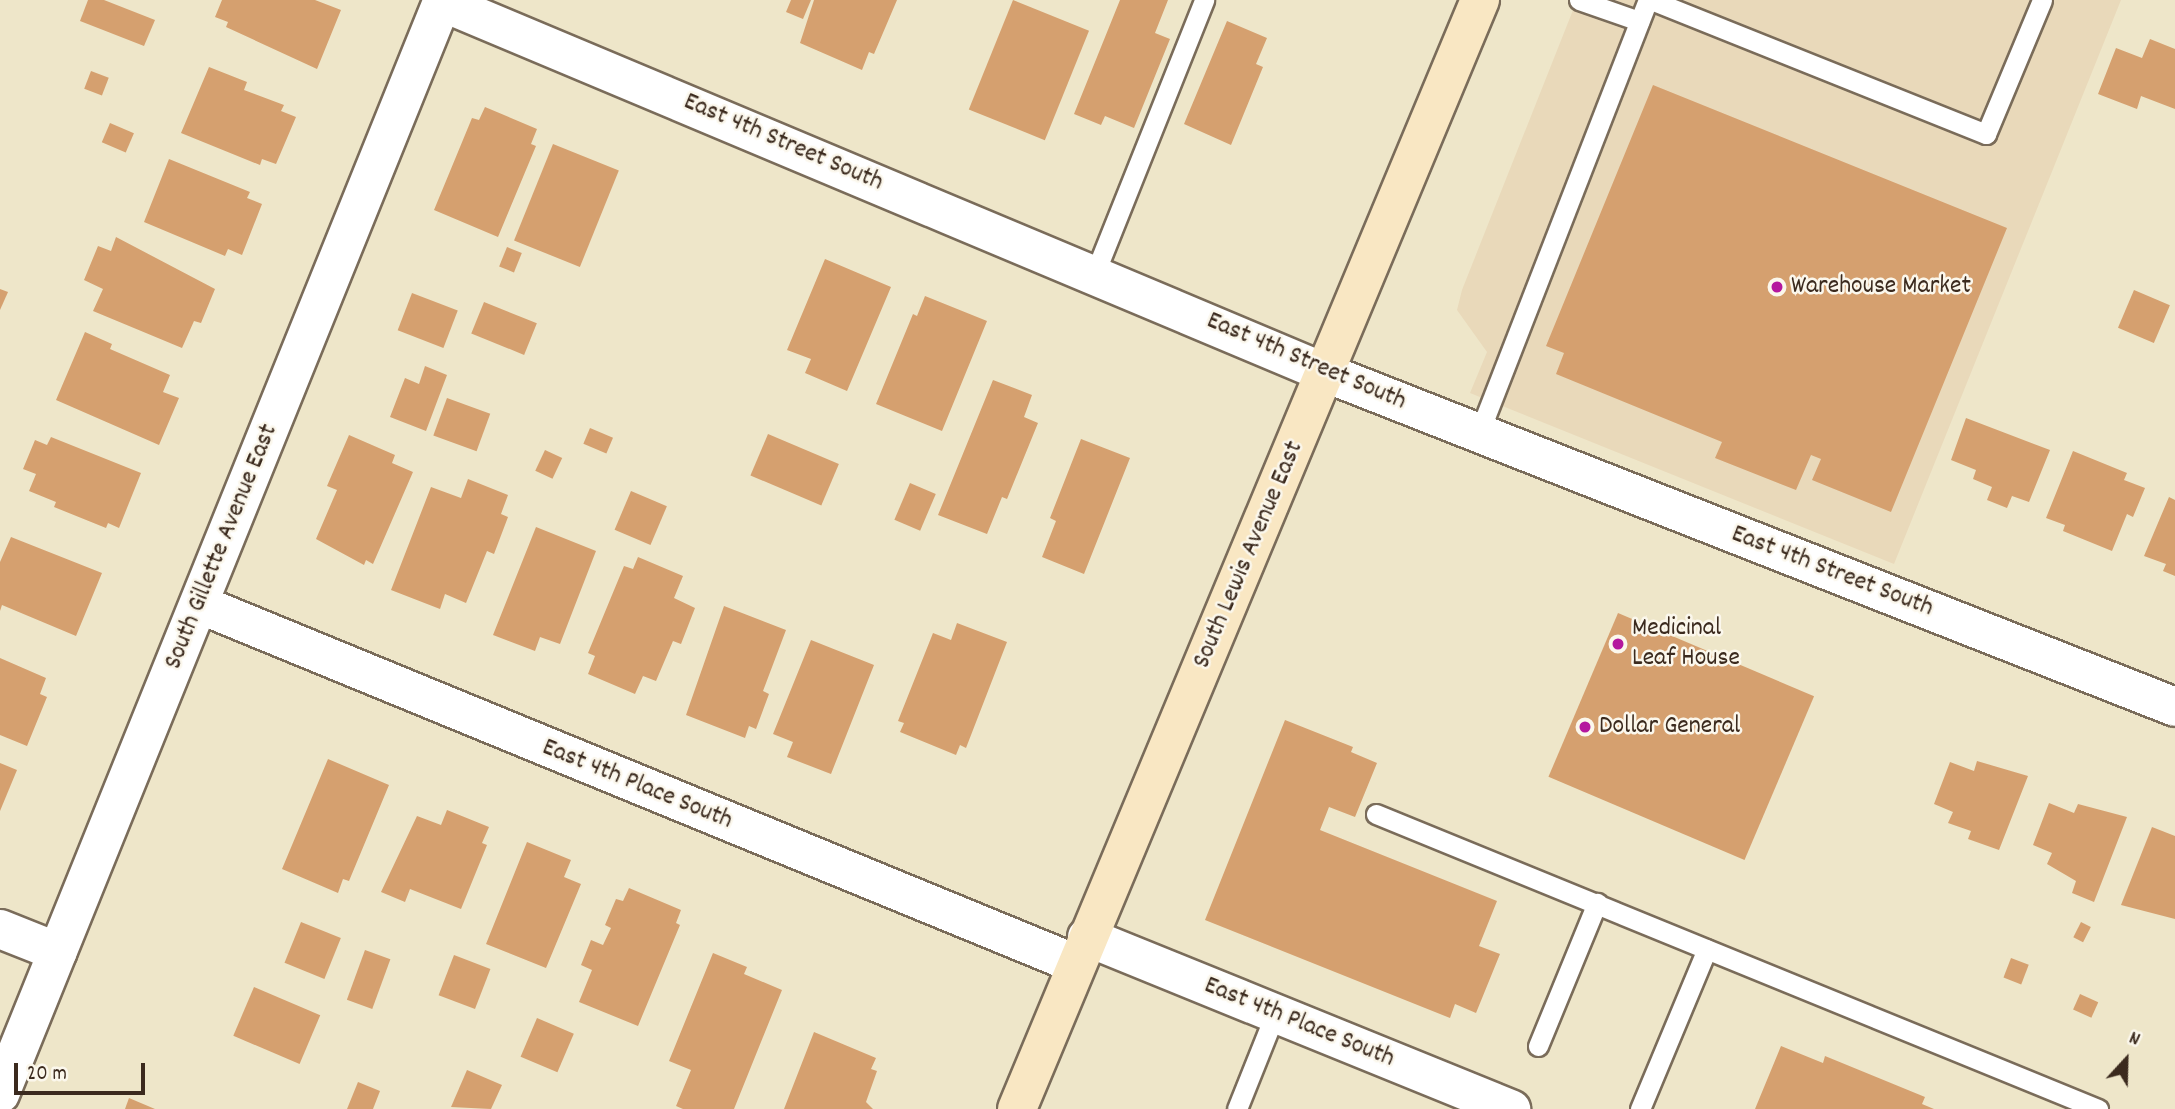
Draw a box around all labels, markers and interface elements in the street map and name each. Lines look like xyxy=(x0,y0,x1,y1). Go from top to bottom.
street label: East 4th Street South xyxy=(679,87,887,199)
place label: Warehouse Market xyxy=(1791,271,1971,303)
marker: Warehouse Market xyxy=(1769,279,1785,295)
street label: East 4th Street South xyxy=(1202,306,1410,418)
street label: South Gillette Avenue East xyxy=(159,420,285,674)
street label: South Lewis Avenue East xyxy=(1187,437,1311,673)
street label: East 4th Street South xyxy=(1727,519,1937,625)
place label: Medicinal Leaf House xyxy=(1632,613,1740,674)
marker: Medicinal Leaf House xyxy=(1610,636,1626,652)
place label: Dollar General xyxy=(1599,711,1740,743)
marker: Dollar General xyxy=(1577,719,1593,735)
street label: East 4th Place South xyxy=(537,733,737,837)
street label: East 4th Place South xyxy=(1199,971,1399,1075)
north arrow xyxy=(2091,1025,2161,1095)
text: N xyxy=(2125,1026,2143,1054)
scale bar xyxy=(18,1050,149,1094)
text: 20 m xyxy=(27,1060,67,1090)

